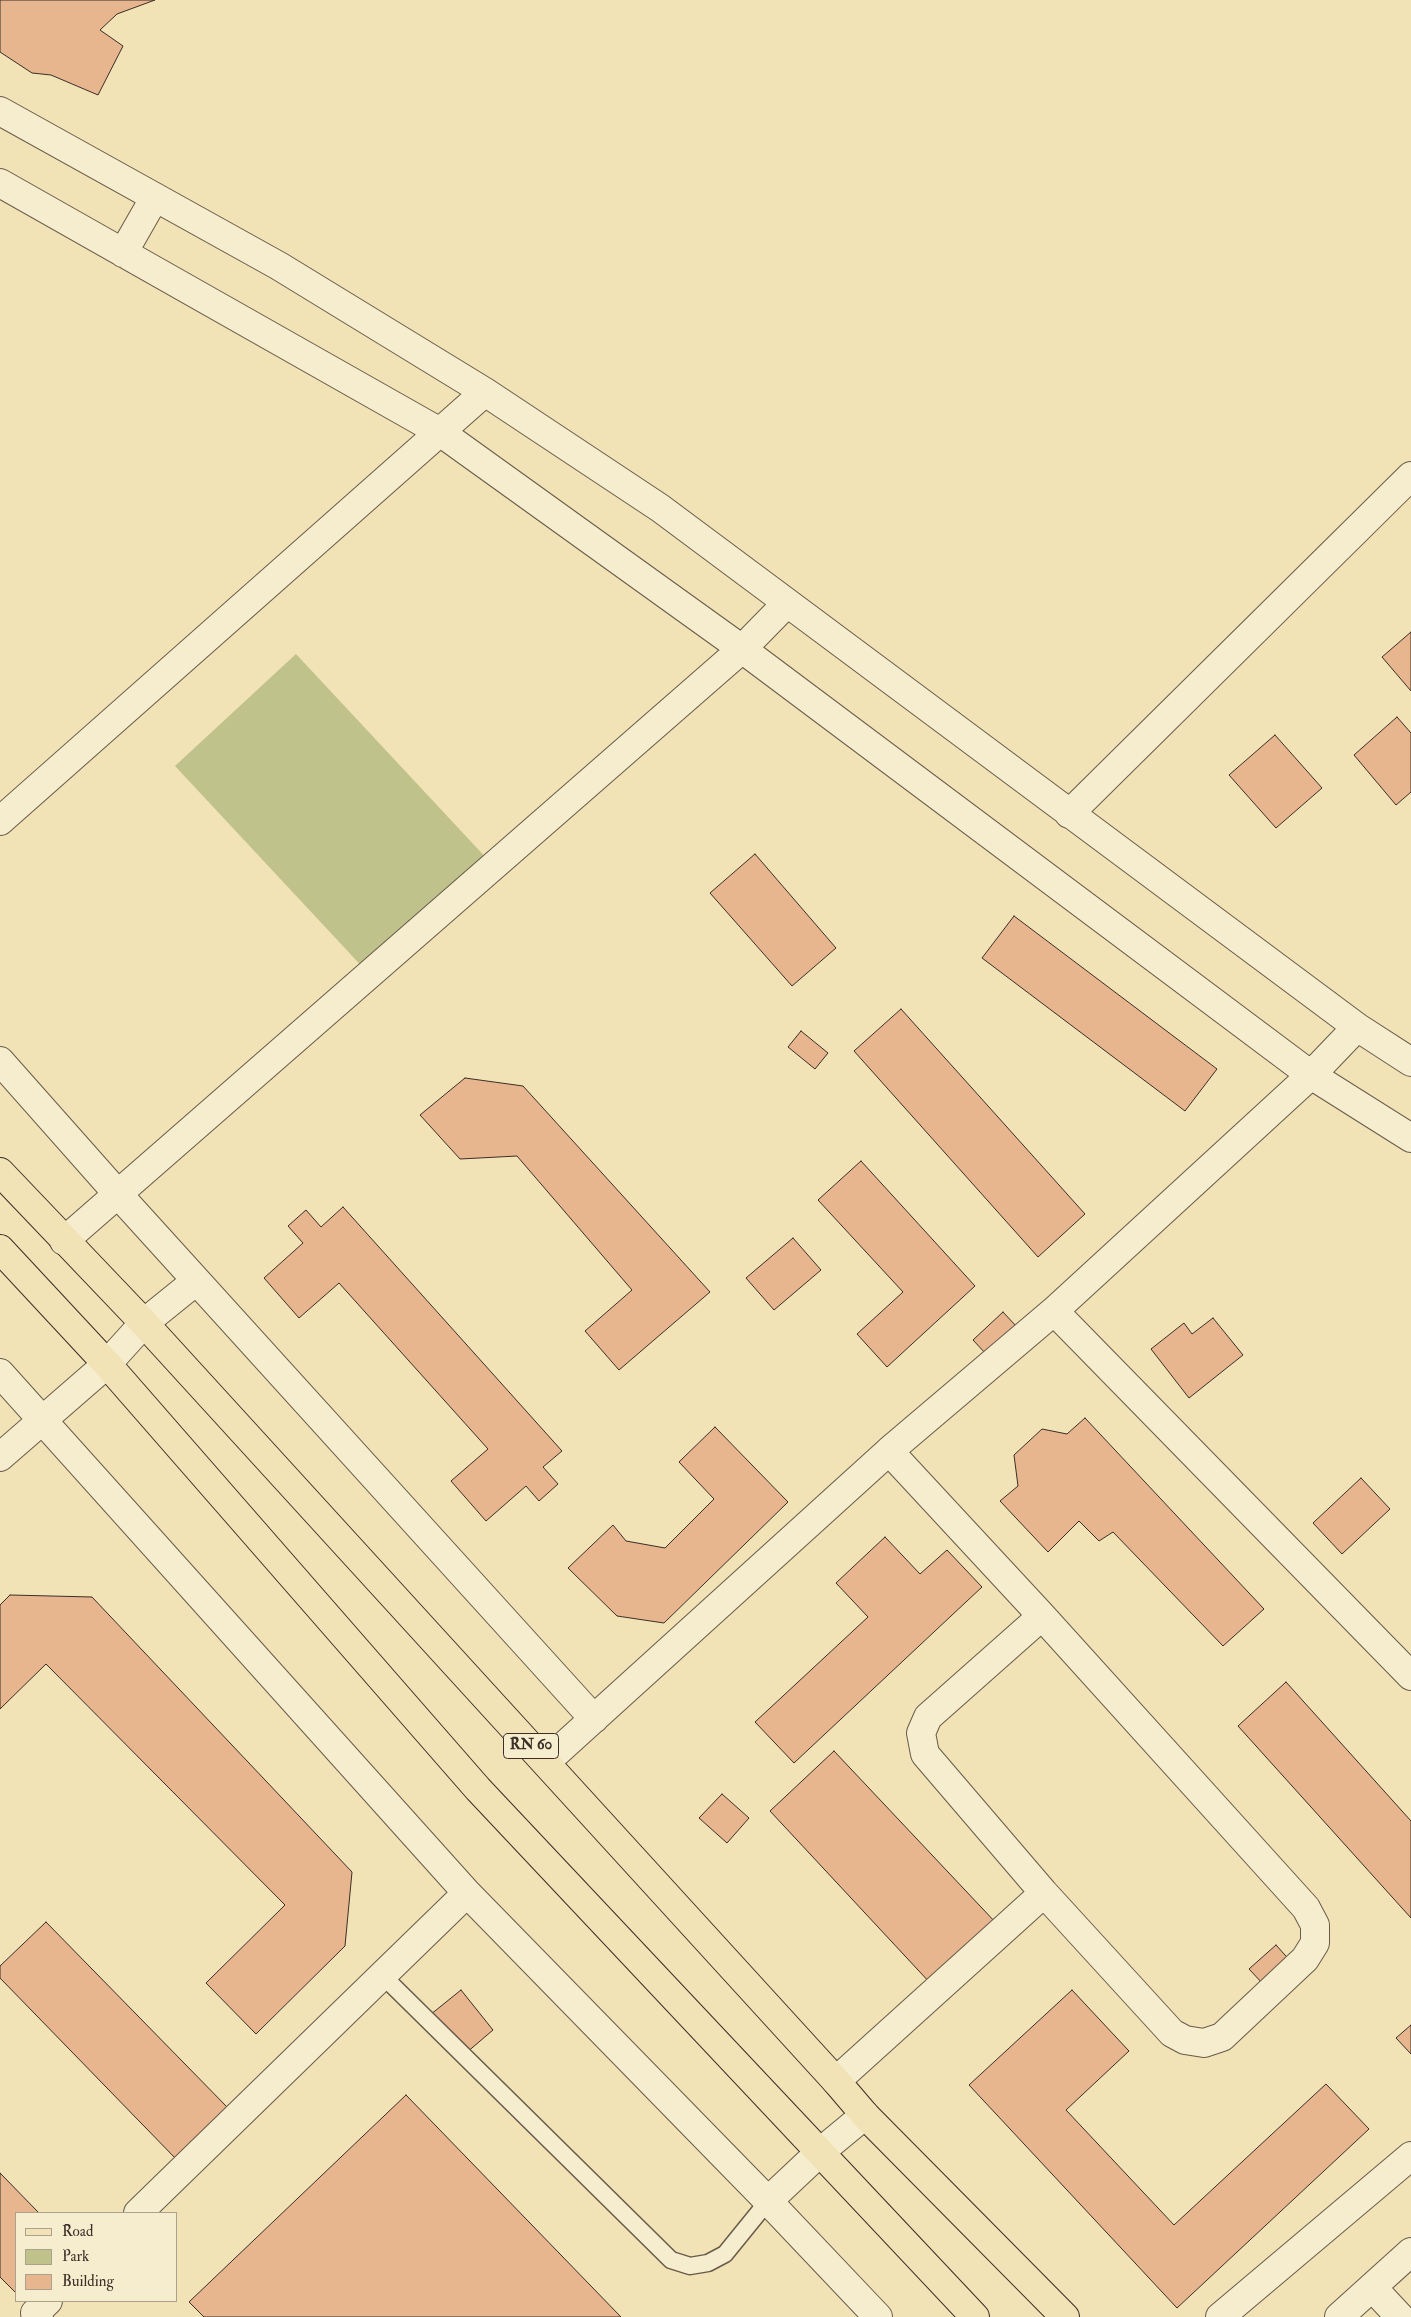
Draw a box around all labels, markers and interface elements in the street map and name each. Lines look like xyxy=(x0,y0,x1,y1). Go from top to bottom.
road number: RN 60 xyxy=(504,1734,558,1758)
legend xyxy=(15,2212,178,2302)
text: Road xyxy=(62,2222,93,2241)
text: Park xyxy=(62,2247,89,2266)
text: Building xyxy=(62,2272,114,2291)

